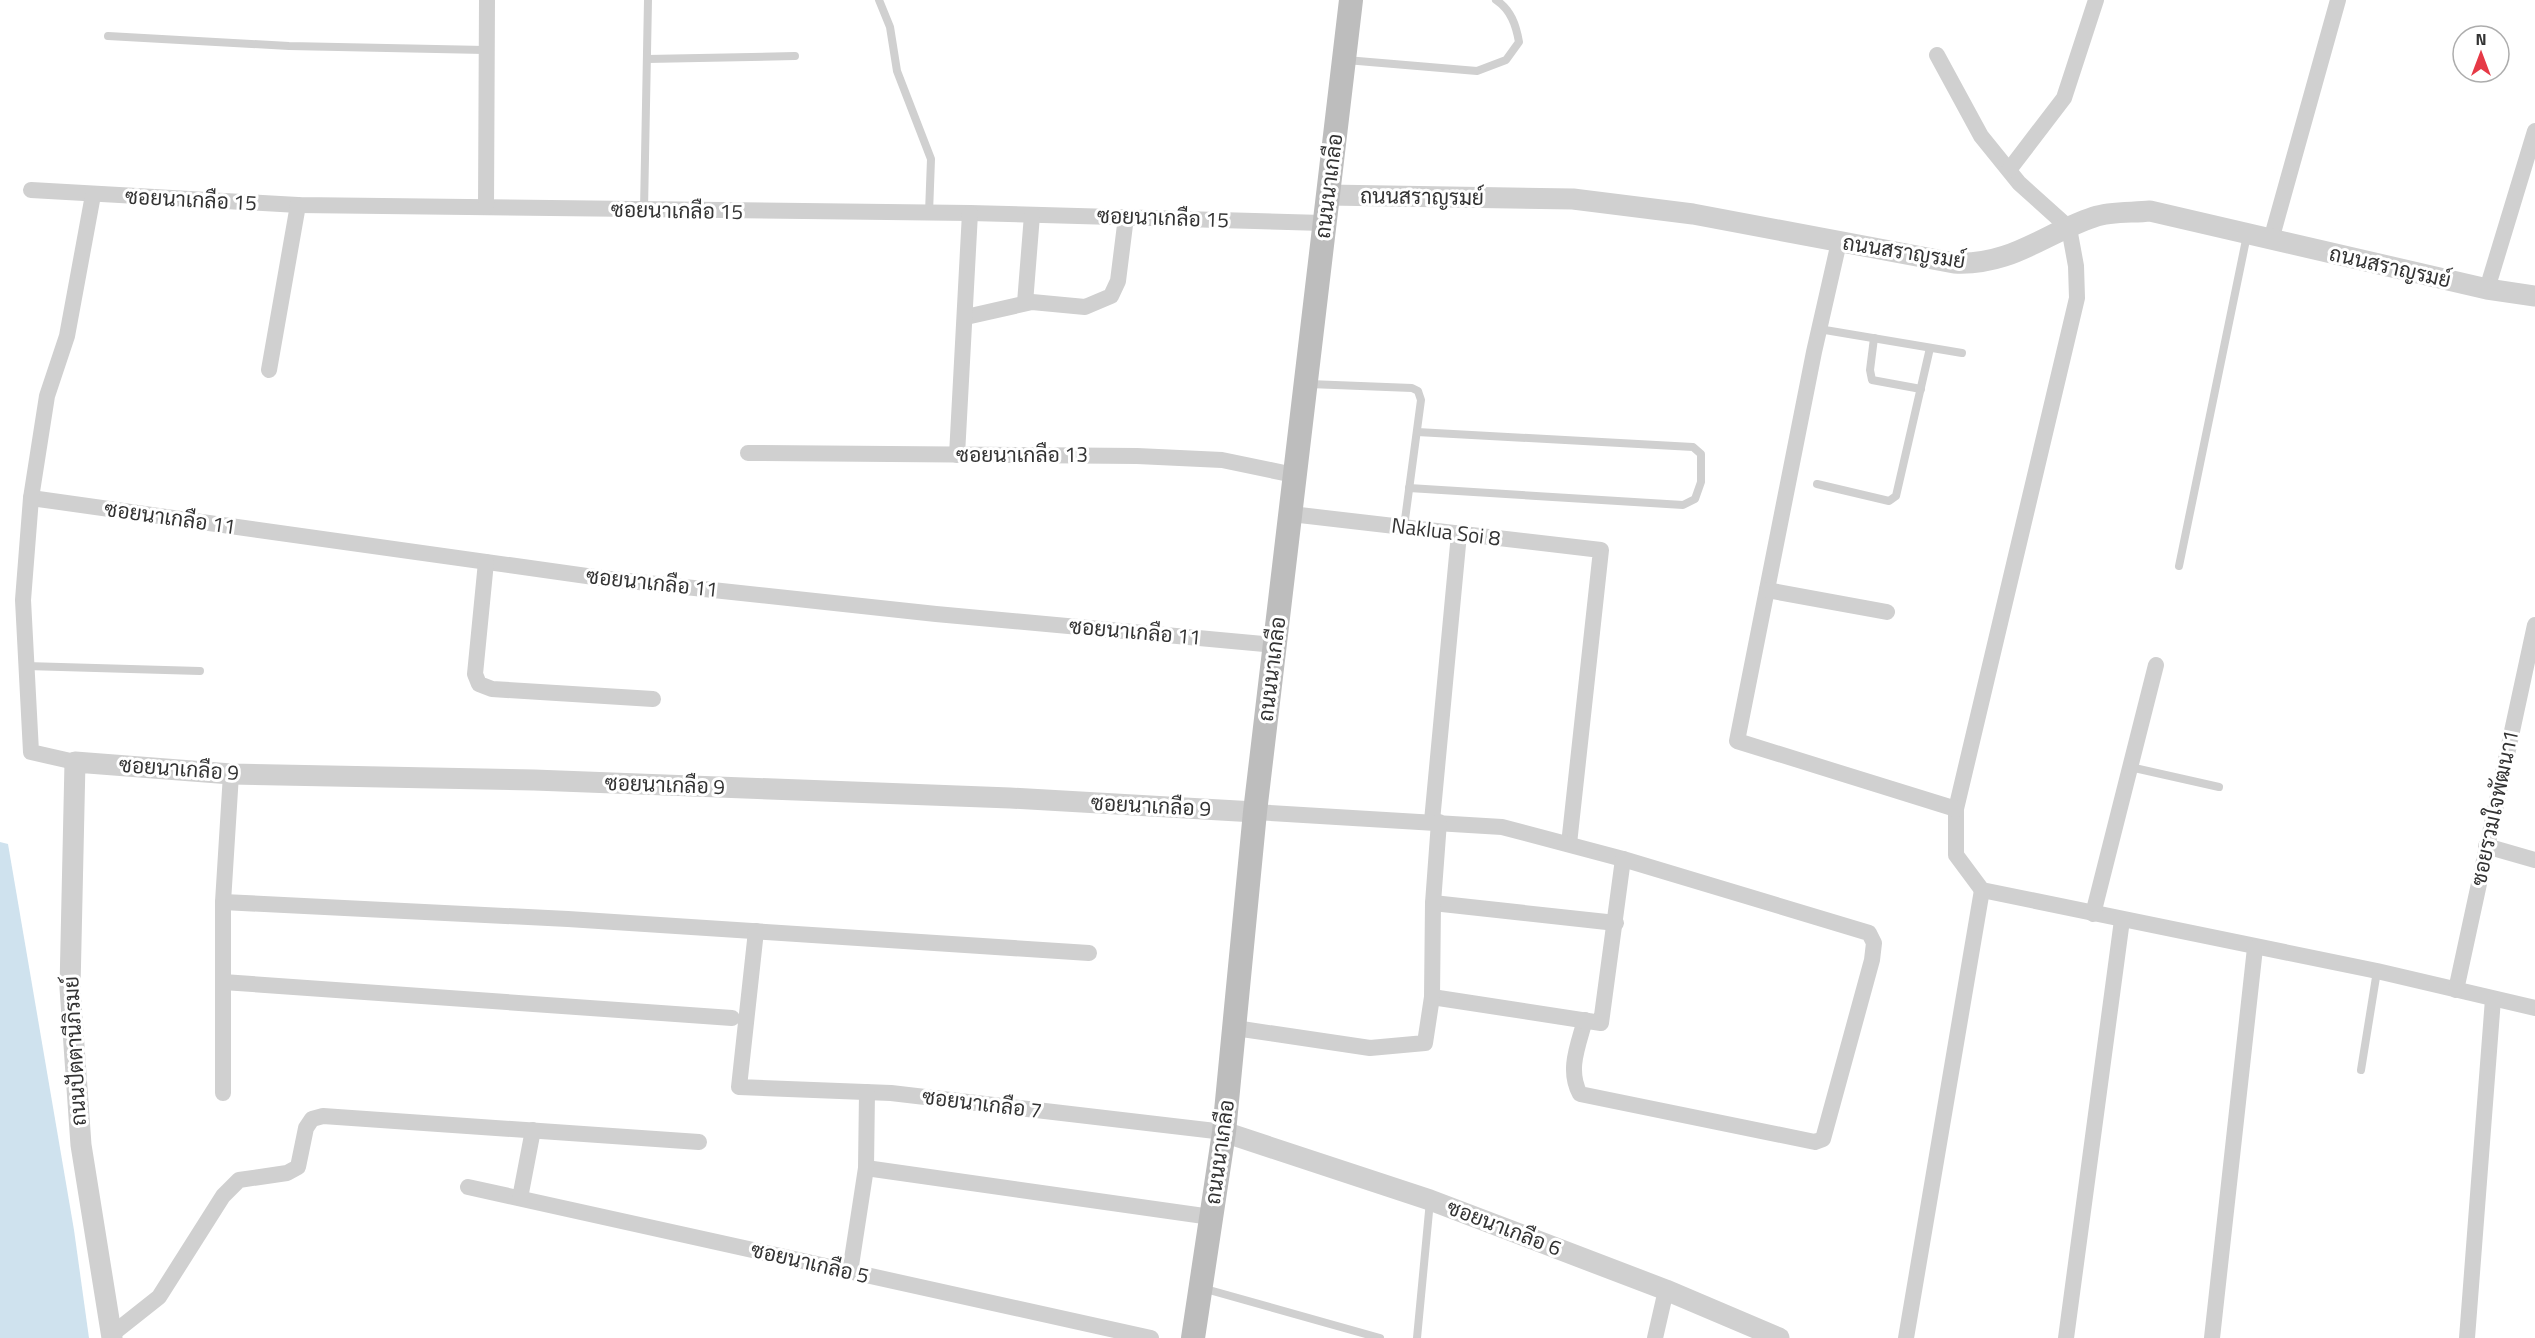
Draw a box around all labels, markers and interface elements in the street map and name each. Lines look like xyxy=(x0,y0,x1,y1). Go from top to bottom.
north arrow xyxy=(2451,24,2511,84)
text: N xyxy=(2475,27,2487,51)
street label: ถนนนาเกลือ xyxy=(1306,132,1350,240)
street label: ถนนสราญรมย์ xyxy=(1360,179,1484,213)
street label: ซอยนาเกลือ 15 xyxy=(124,180,258,218)
street label: ซอยนาเกลือ 15 xyxy=(611,193,743,227)
street label: ซอยนาเกลือ 15 xyxy=(1096,199,1230,235)
street label: ถนนสราญรมย์ xyxy=(1840,226,1968,277)
street label: ถนนสราญรมย์ xyxy=(2326,236,2454,296)
street label: ซอยนาเกลือ 13 xyxy=(956,438,1088,470)
street label: ซอยนาเกลือ 11 xyxy=(103,492,238,542)
street label: Naklua Soi 8 xyxy=(1390,508,1503,554)
street label: ซอยนาเกลือ 11 xyxy=(585,559,719,605)
street label: ซอยนาเกลือ 11 xyxy=(1068,609,1202,653)
street label: ถนนนาเกลือ xyxy=(1249,615,1293,723)
street label: ซอยรวมใจพัฒนา1 xyxy=(2462,727,2526,889)
street label: ซอยนาเกลือ 9 xyxy=(118,748,240,788)
street label: ซอยนาเกลือ 9 xyxy=(604,766,726,802)
street label: ซอยนาเกลือ 9 xyxy=(1090,786,1212,824)
street label: ถนนปัตตานีภิรมย์ xyxy=(54,975,94,1127)
street label: ซอยนาเกลือ 7 xyxy=(920,1080,1044,1126)
street label: ถนนนาเกลือ xyxy=(1196,1097,1242,1206)
street label: ซอยนาเกลือ 6 xyxy=(1442,1191,1566,1264)
street label: ซอยนาเกลือ 5 xyxy=(748,1233,872,1291)

